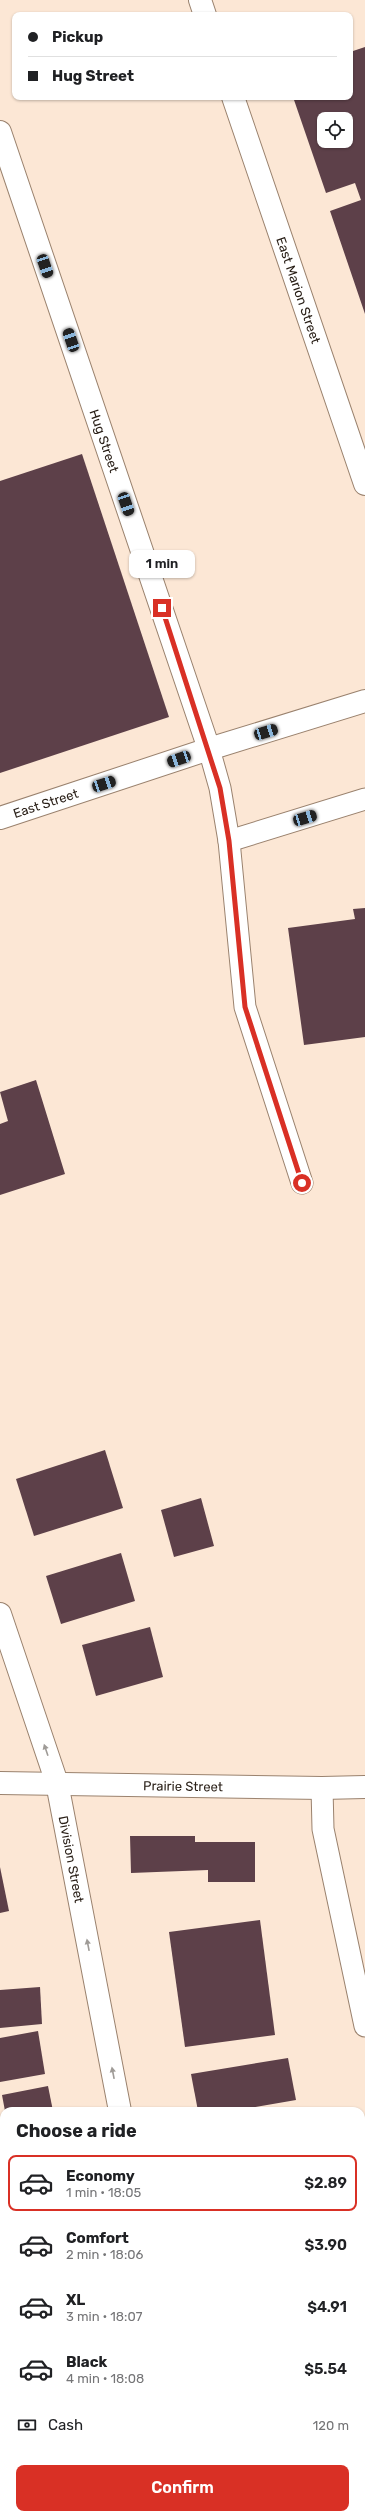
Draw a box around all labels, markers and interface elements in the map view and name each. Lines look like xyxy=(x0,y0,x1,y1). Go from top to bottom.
text: Pickup xyxy=(52,28,103,46)
text: Hug Street xyxy=(52,67,134,85)
map controls xyxy=(317,112,353,148)
button: locate xyxy=(317,112,353,148)
street label: East Marion Street xyxy=(273,235,324,346)
car xyxy=(35,253,55,279)
car xyxy=(61,327,81,353)
street label: Hug Street xyxy=(86,407,122,474)
car xyxy=(116,491,136,517)
callout: 1 min xyxy=(129,550,195,578)
text: 1 min xyxy=(146,556,178,571)
route end xyxy=(153,599,171,617)
car xyxy=(253,723,279,741)
car xyxy=(166,749,192,769)
car xyxy=(91,775,117,793)
street label: East Street xyxy=(11,786,80,821)
car xyxy=(292,809,318,827)
route start xyxy=(293,1174,311,1192)
one-way arrow xyxy=(43,1743,49,1755)
street label: Prairie Street xyxy=(143,1778,223,1794)
street label: Division Street xyxy=(55,1814,87,1904)
one-way arrow xyxy=(85,1939,91,1951)
one-way arrow xyxy=(109,2067,115,2079)
text: Choose a ride xyxy=(16,2120,137,2142)
icon: car xyxy=(18,2165,54,2201)
text: Economy xyxy=(66,2167,135,2185)
text: $2.89 xyxy=(304,2174,347,2192)
text: 1 min · 18:05 xyxy=(66,2185,141,2200)
icon: car xyxy=(18,2227,54,2263)
text: Comfort xyxy=(66,2229,129,2247)
text: $3.90 xyxy=(305,2236,347,2254)
text: 2 min · 18:06 xyxy=(66,2247,143,2262)
icon: car xyxy=(18,2289,54,2325)
text: XL xyxy=(66,2291,85,2309)
text: $4.91 xyxy=(307,2298,347,2316)
text: 3 min · 18:07 xyxy=(66,2309,142,2324)
icon: car xyxy=(18,2351,54,2387)
text: Black xyxy=(66,2353,107,2371)
text: $5.54 xyxy=(304,2360,347,2378)
text: 4 min · 18:08 xyxy=(66,2371,144,2386)
icon: cash xyxy=(16,2414,38,2436)
text: Cash xyxy=(48,2416,83,2434)
text: 120 m xyxy=(313,2418,349,2433)
button: Confirm xyxy=(16,2465,349,2511)

